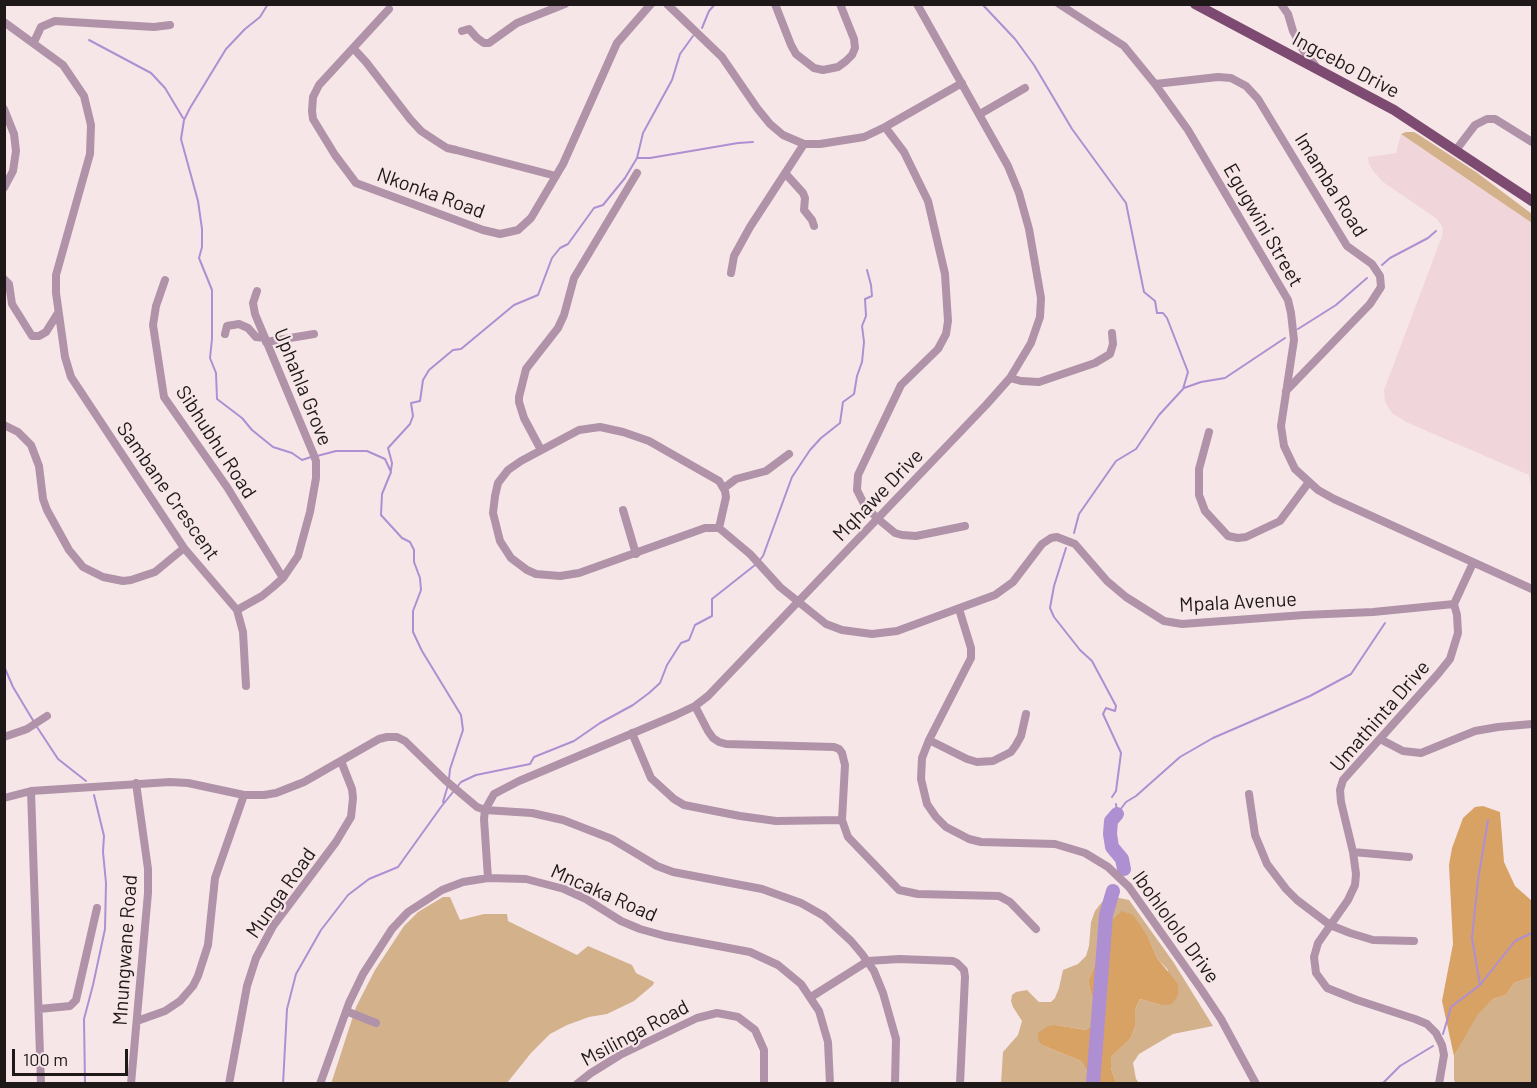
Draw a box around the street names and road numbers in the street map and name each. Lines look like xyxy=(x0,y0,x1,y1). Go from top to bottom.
street label: Ingcebo Drive xyxy=(1288,27,1404,103)
street label: Imamba Road xyxy=(1290,129,1372,241)
street label: Egugwini Street xyxy=(1218,159,1308,291)
street label: Nkonka Road xyxy=(374,162,488,224)
street label: Uphahla Grove xyxy=(269,325,337,449)
street label: Sibhubhu Road xyxy=(171,381,261,503)
street label: Sambane Crescent xyxy=(111,417,225,565)
street label: Mqhawe Drive xyxy=(828,444,928,546)
street label: Mpala Avenue xyxy=(1178,587,1298,617)
street label: Umathinta Drive xyxy=(1325,655,1435,777)
street label: Munga Road xyxy=(241,843,321,943)
street label: Mncaka Road xyxy=(547,859,661,927)
street label: Ibohlololo Drive xyxy=(1127,866,1225,988)
street label: Mnungwane Road xyxy=(108,874,142,1026)
street label: Msilinga Road xyxy=(577,995,693,1071)

